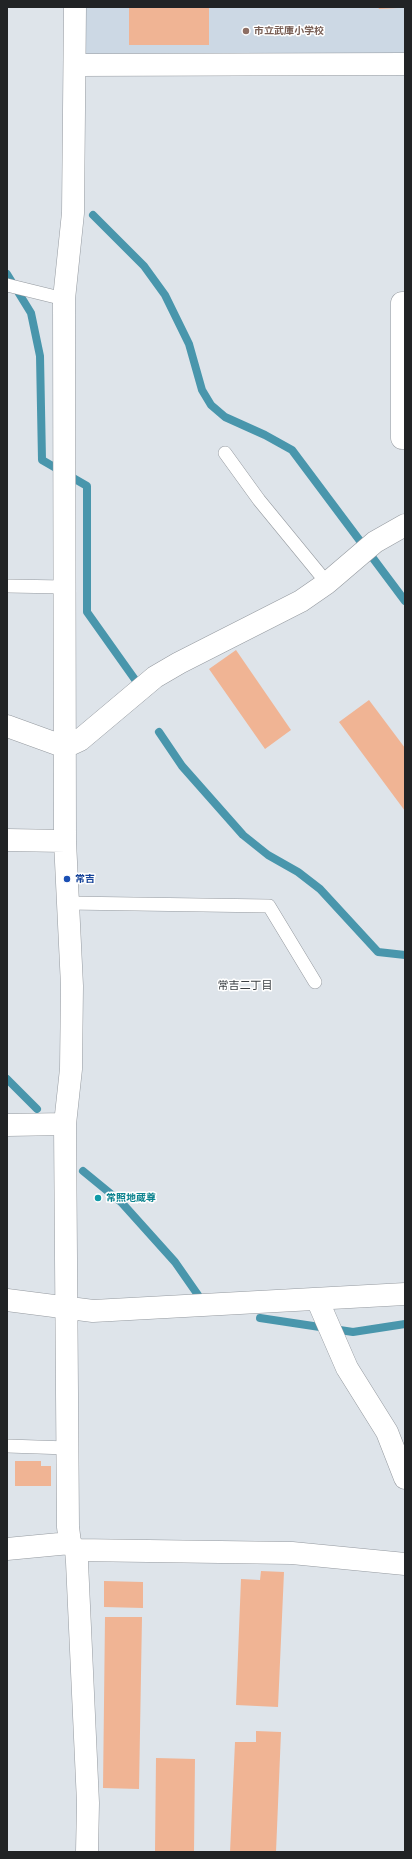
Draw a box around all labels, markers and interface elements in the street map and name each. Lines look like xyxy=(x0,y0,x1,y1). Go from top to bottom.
place label: 市立武庫小学校 xyxy=(254,25,324,37)
marker: 市立武庫小学校 xyxy=(241,26,251,36)
place label: 常吉 xyxy=(75,873,95,885)
marker: 常吉 xyxy=(62,874,72,884)
district label: 常吉二丁目 xyxy=(218,979,272,993)
place label: 常照地蔵尊 xyxy=(106,1192,156,1204)
marker: 常照地蔵尊 xyxy=(93,1193,103,1203)

